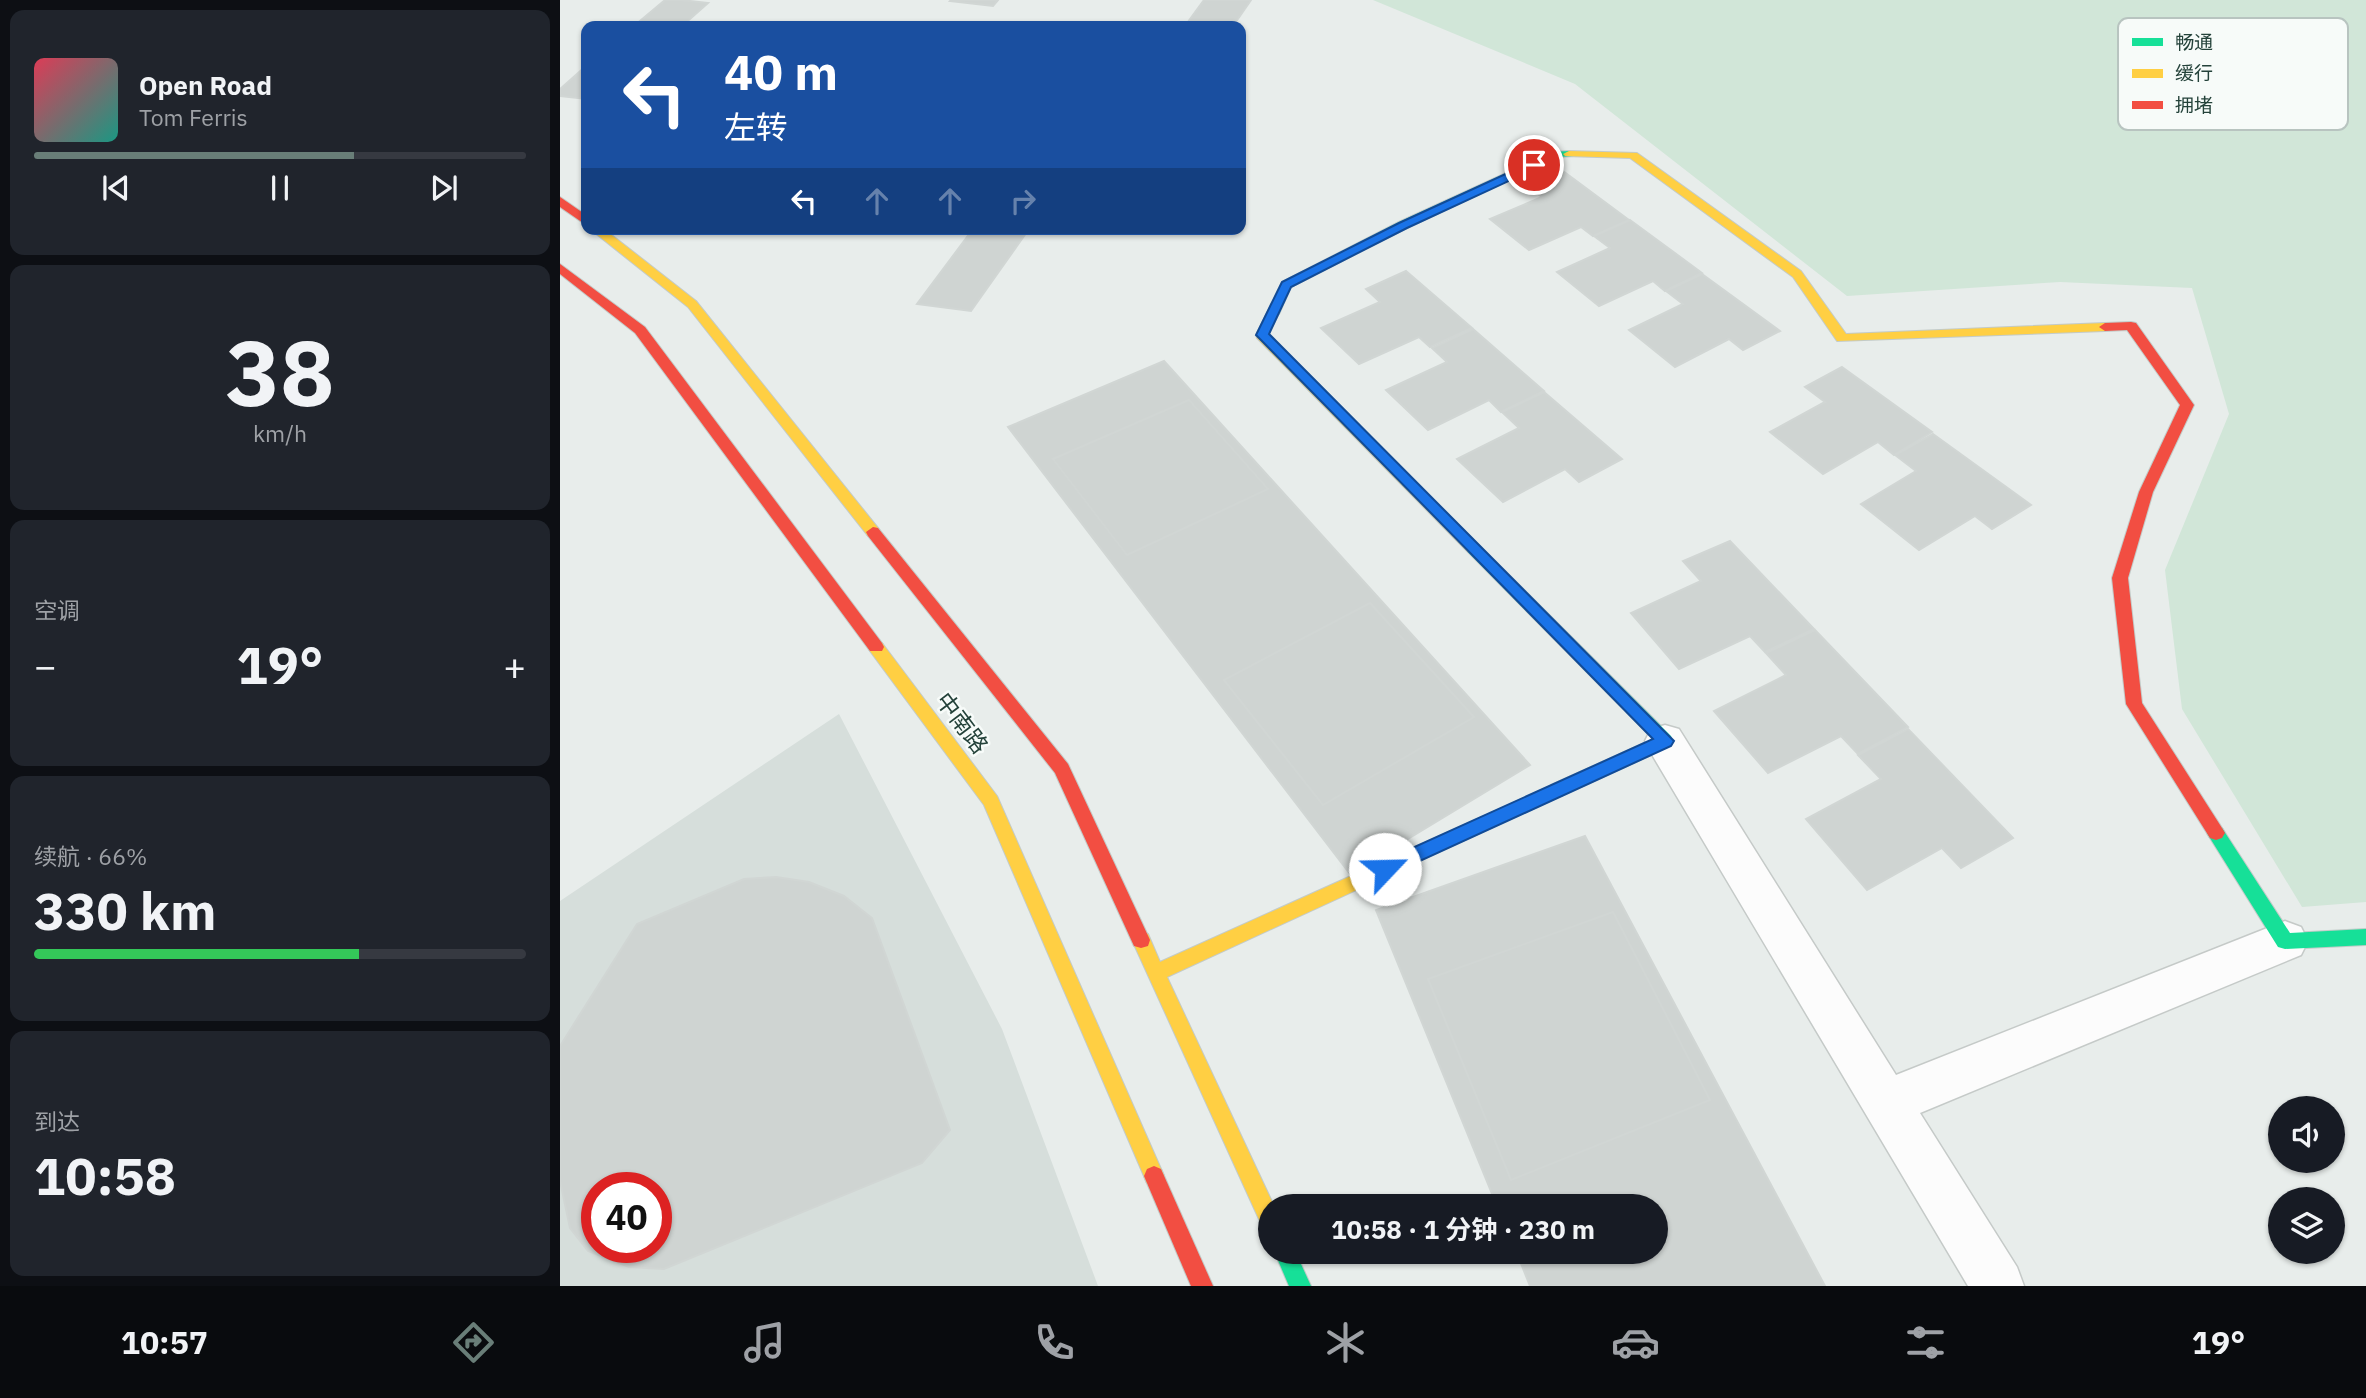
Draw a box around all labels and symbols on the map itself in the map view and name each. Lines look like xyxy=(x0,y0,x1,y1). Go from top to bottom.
legend xyxy=(2118,18,2348,130)
text: 畅通 xyxy=(2175,30,2213,54)
text: 缓行 xyxy=(2175,61,2213,85)
text: 拥堵 xyxy=(2175,93,2213,117)
pin xyxy=(1504,135,1564,195)
street label: 中南路 xyxy=(930,686,996,759)
position arrow xyxy=(1348,832,1422,906)
speed limit sign: 40 xyxy=(581,1172,672,1263)

